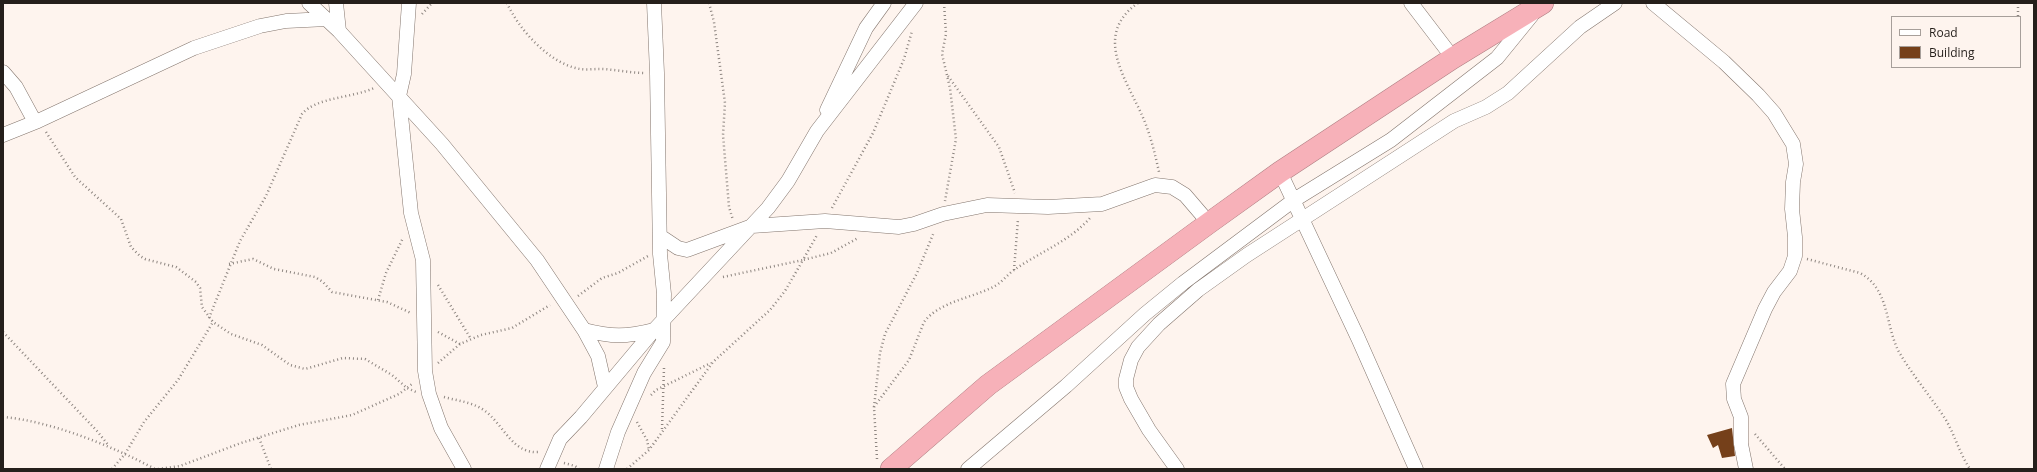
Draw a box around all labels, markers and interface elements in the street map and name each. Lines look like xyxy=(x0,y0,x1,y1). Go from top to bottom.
legend xyxy=(1891,16,2021,68)
text: Road xyxy=(1929,24,1958,41)
text: Building xyxy=(1929,44,1974,61)

